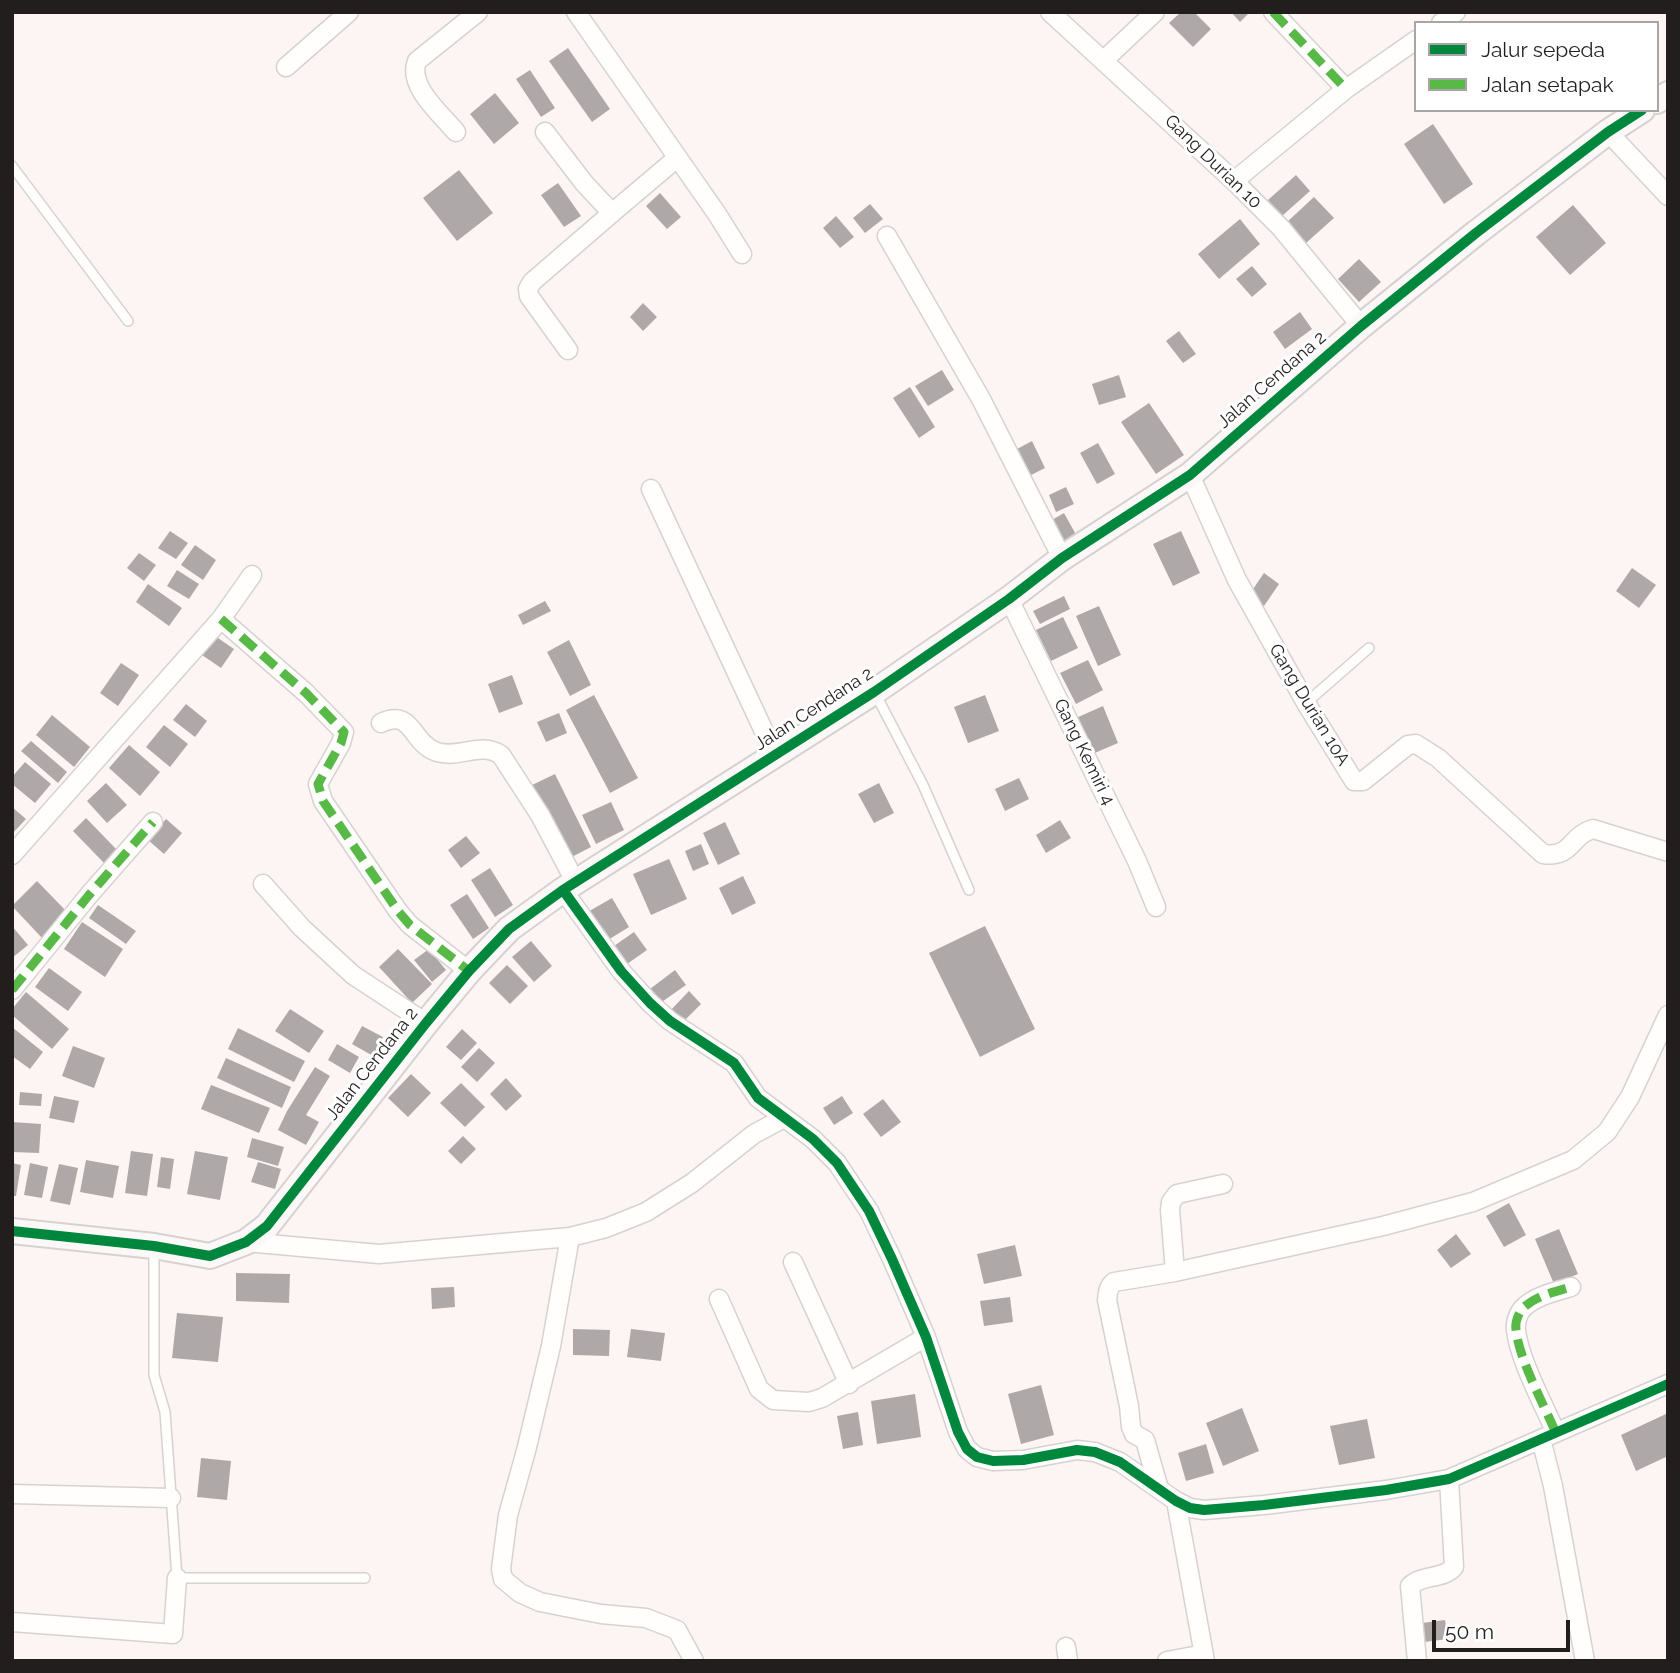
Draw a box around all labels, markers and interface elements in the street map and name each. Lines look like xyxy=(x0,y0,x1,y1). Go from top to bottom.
legend xyxy=(1414,21,1659,112)
text: Jalur sepeda xyxy=(1481,37,1605,62)
text: Jalan setapak xyxy=(1481,72,1614,97)
street label: Gang Durian 10 xyxy=(1160,110,1266,214)
street label: Jalan Cendana 2 xyxy=(1213,327,1331,433)
street label: Gang Durian 10A xyxy=(1264,640,1354,770)
street label: Jalan Cendana 2 xyxy=(751,663,877,755)
street label: Gang Kemiri 4 xyxy=(1049,695,1119,809)
street label: Jalan Cendana 2 xyxy=(321,1003,423,1125)
scale bar xyxy=(1435,1606,1573,1650)
text: 50 m xyxy=(1445,1619,1494,1644)

